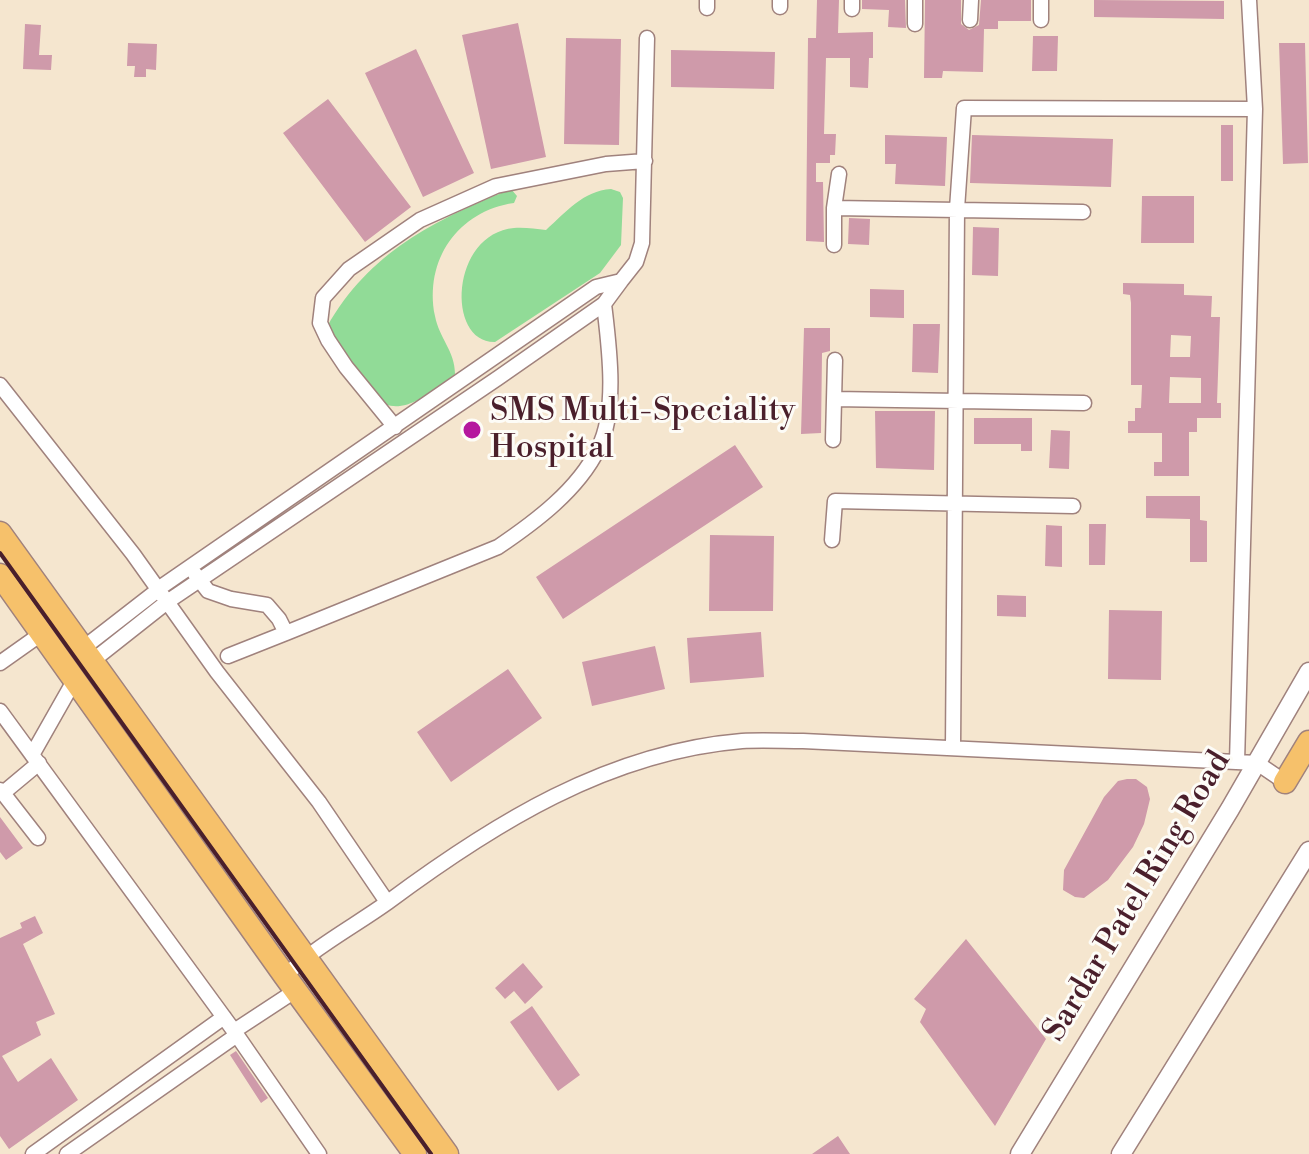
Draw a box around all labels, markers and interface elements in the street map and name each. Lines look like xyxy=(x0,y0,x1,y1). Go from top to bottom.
place label: SMS Multi-Speciality Hospital xyxy=(490,393,795,468)
marker: SMS Multi-Speciality Hospital xyxy=(461,419,483,441)
street label: Sardar Patel Ring Road xyxy=(1036,745,1240,1049)

